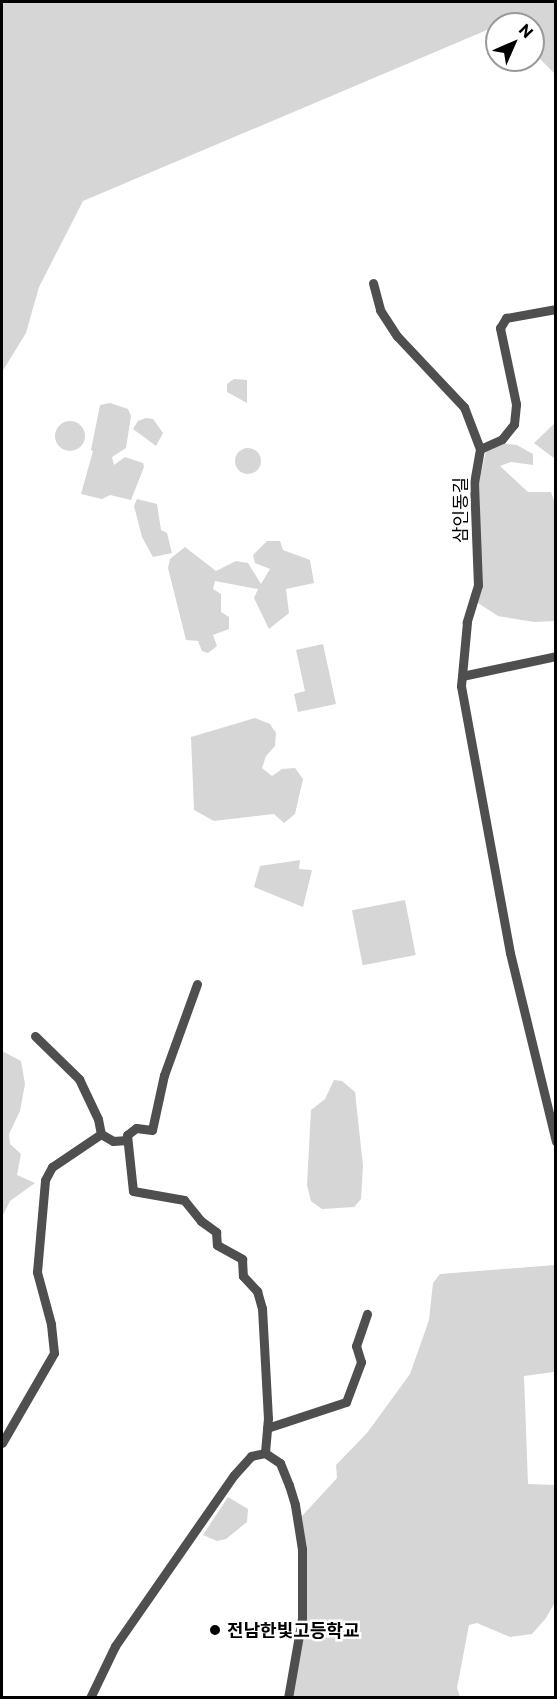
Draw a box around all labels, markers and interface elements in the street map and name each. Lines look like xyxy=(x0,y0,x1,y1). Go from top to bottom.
north arrow xyxy=(485,12,545,72)
text: N xyxy=(516,19,538,41)
street label: 삼인동길 xyxy=(449,477,471,543)
place label: 전남한빛고등학교 xyxy=(227,1619,359,1641)
marker: 전남한빛고등학교 xyxy=(208,1623,222,1637)

